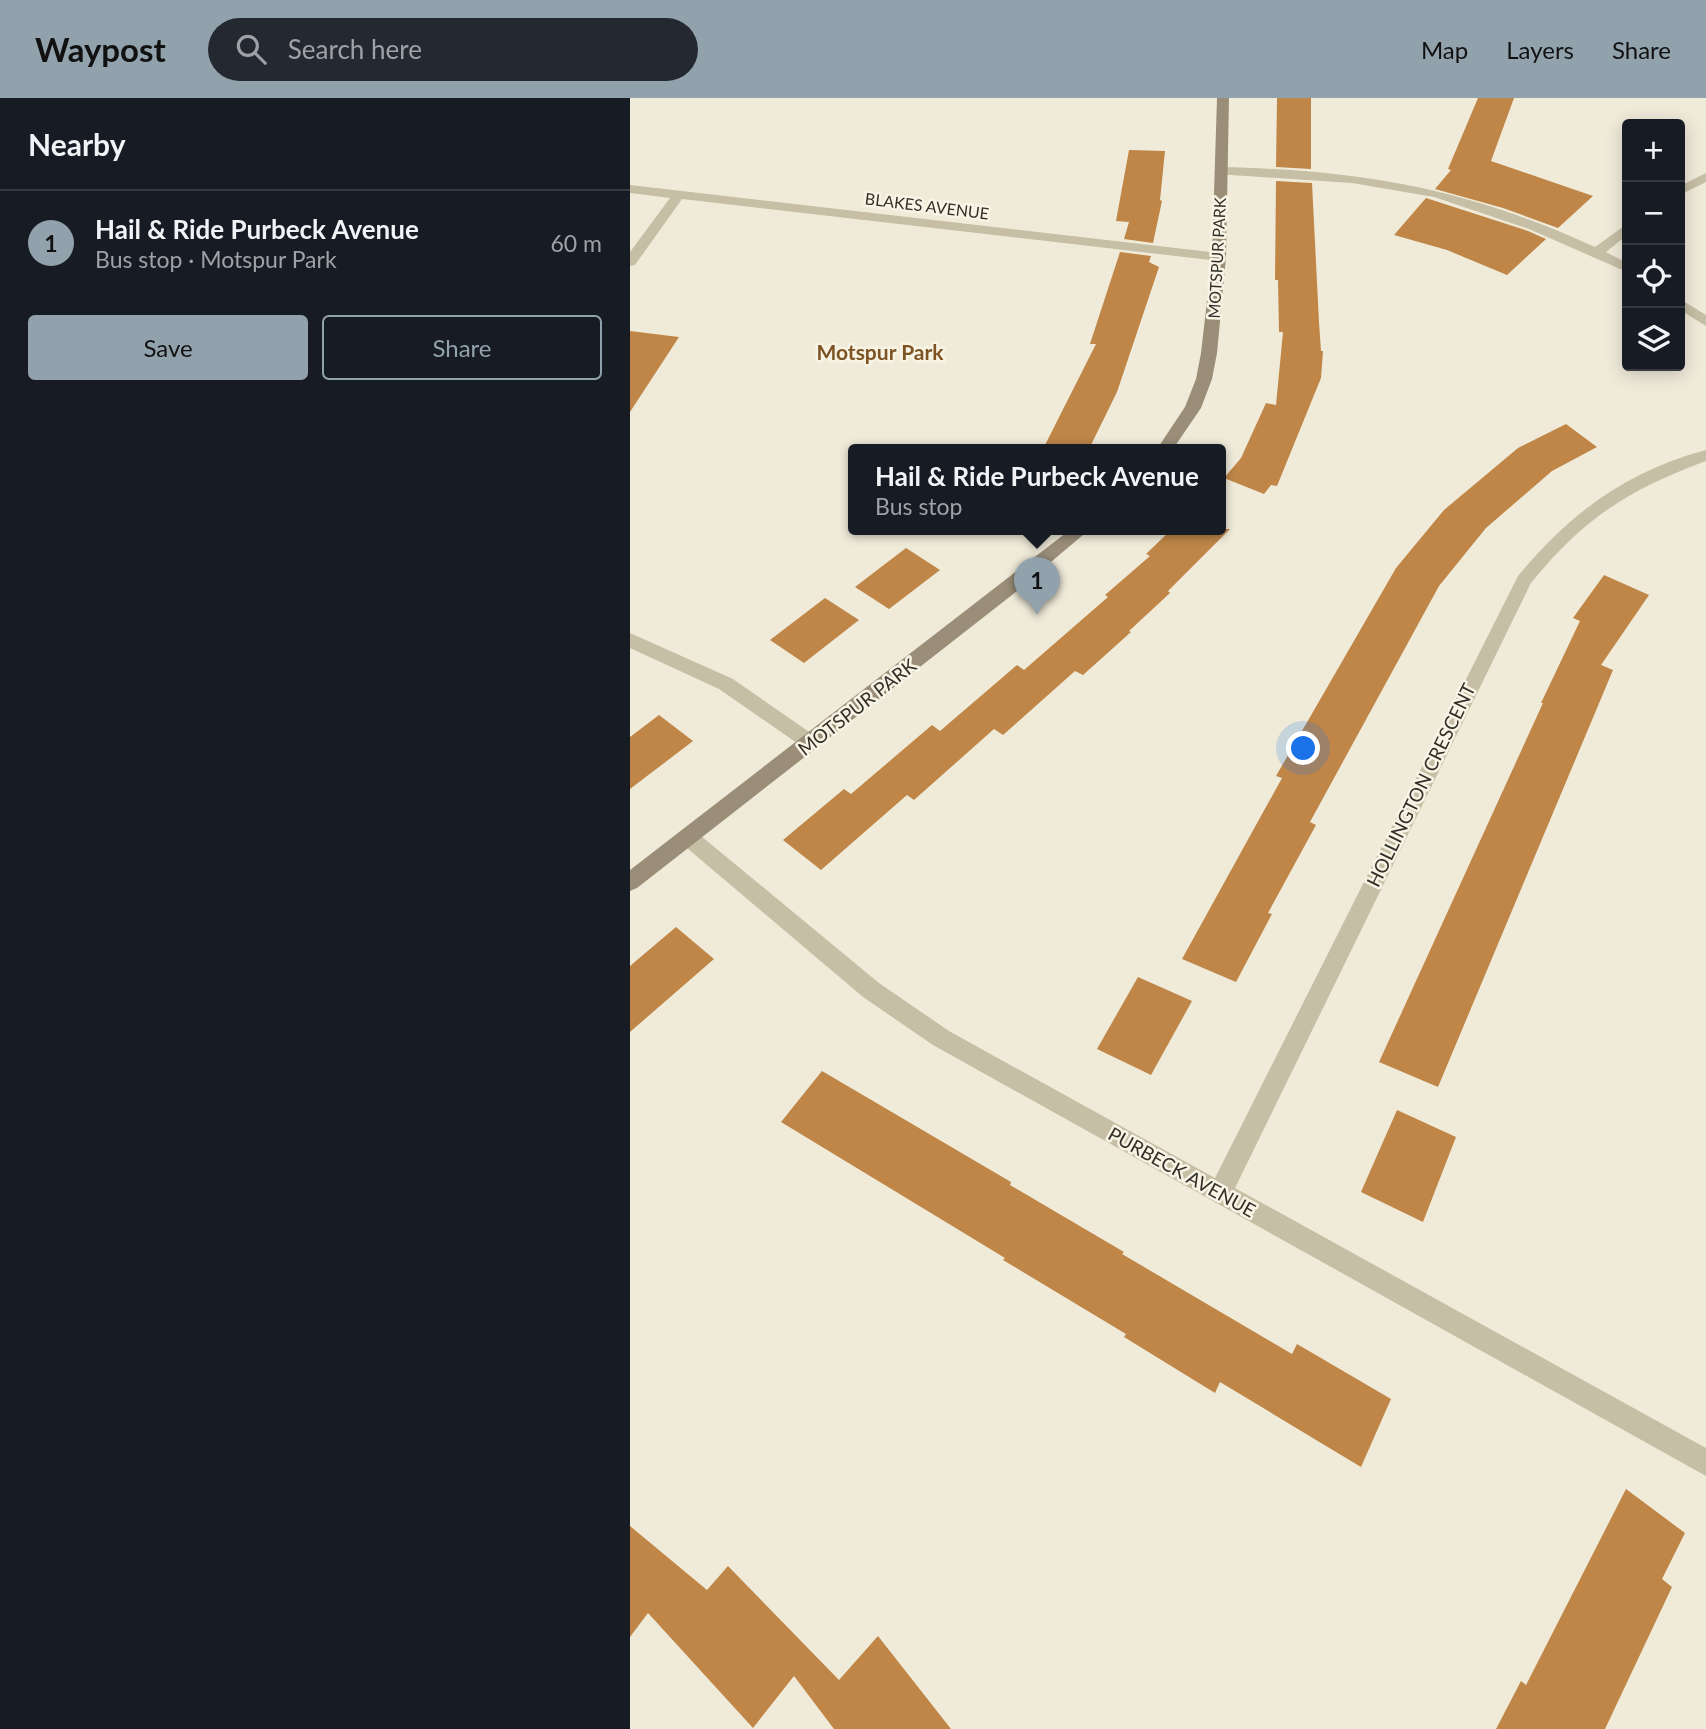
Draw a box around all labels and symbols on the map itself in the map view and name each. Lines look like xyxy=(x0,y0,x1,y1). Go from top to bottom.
street label: BLAKES AVENUE xyxy=(864,188,990,223)
street label: MOTSPUR PARK xyxy=(1204,197,1229,319)
district label: Motspur Park xyxy=(816,339,944,364)
pin: 1 xyxy=(1014,557,1060,615)
street label: MOTSPUR PARK xyxy=(793,653,921,760)
street label: HOLLINGTON CRESCENT xyxy=(1361,679,1480,890)
your location xyxy=(1286,731,1320,765)
street label: PURBECK AVENUE xyxy=(1105,1122,1260,1222)

